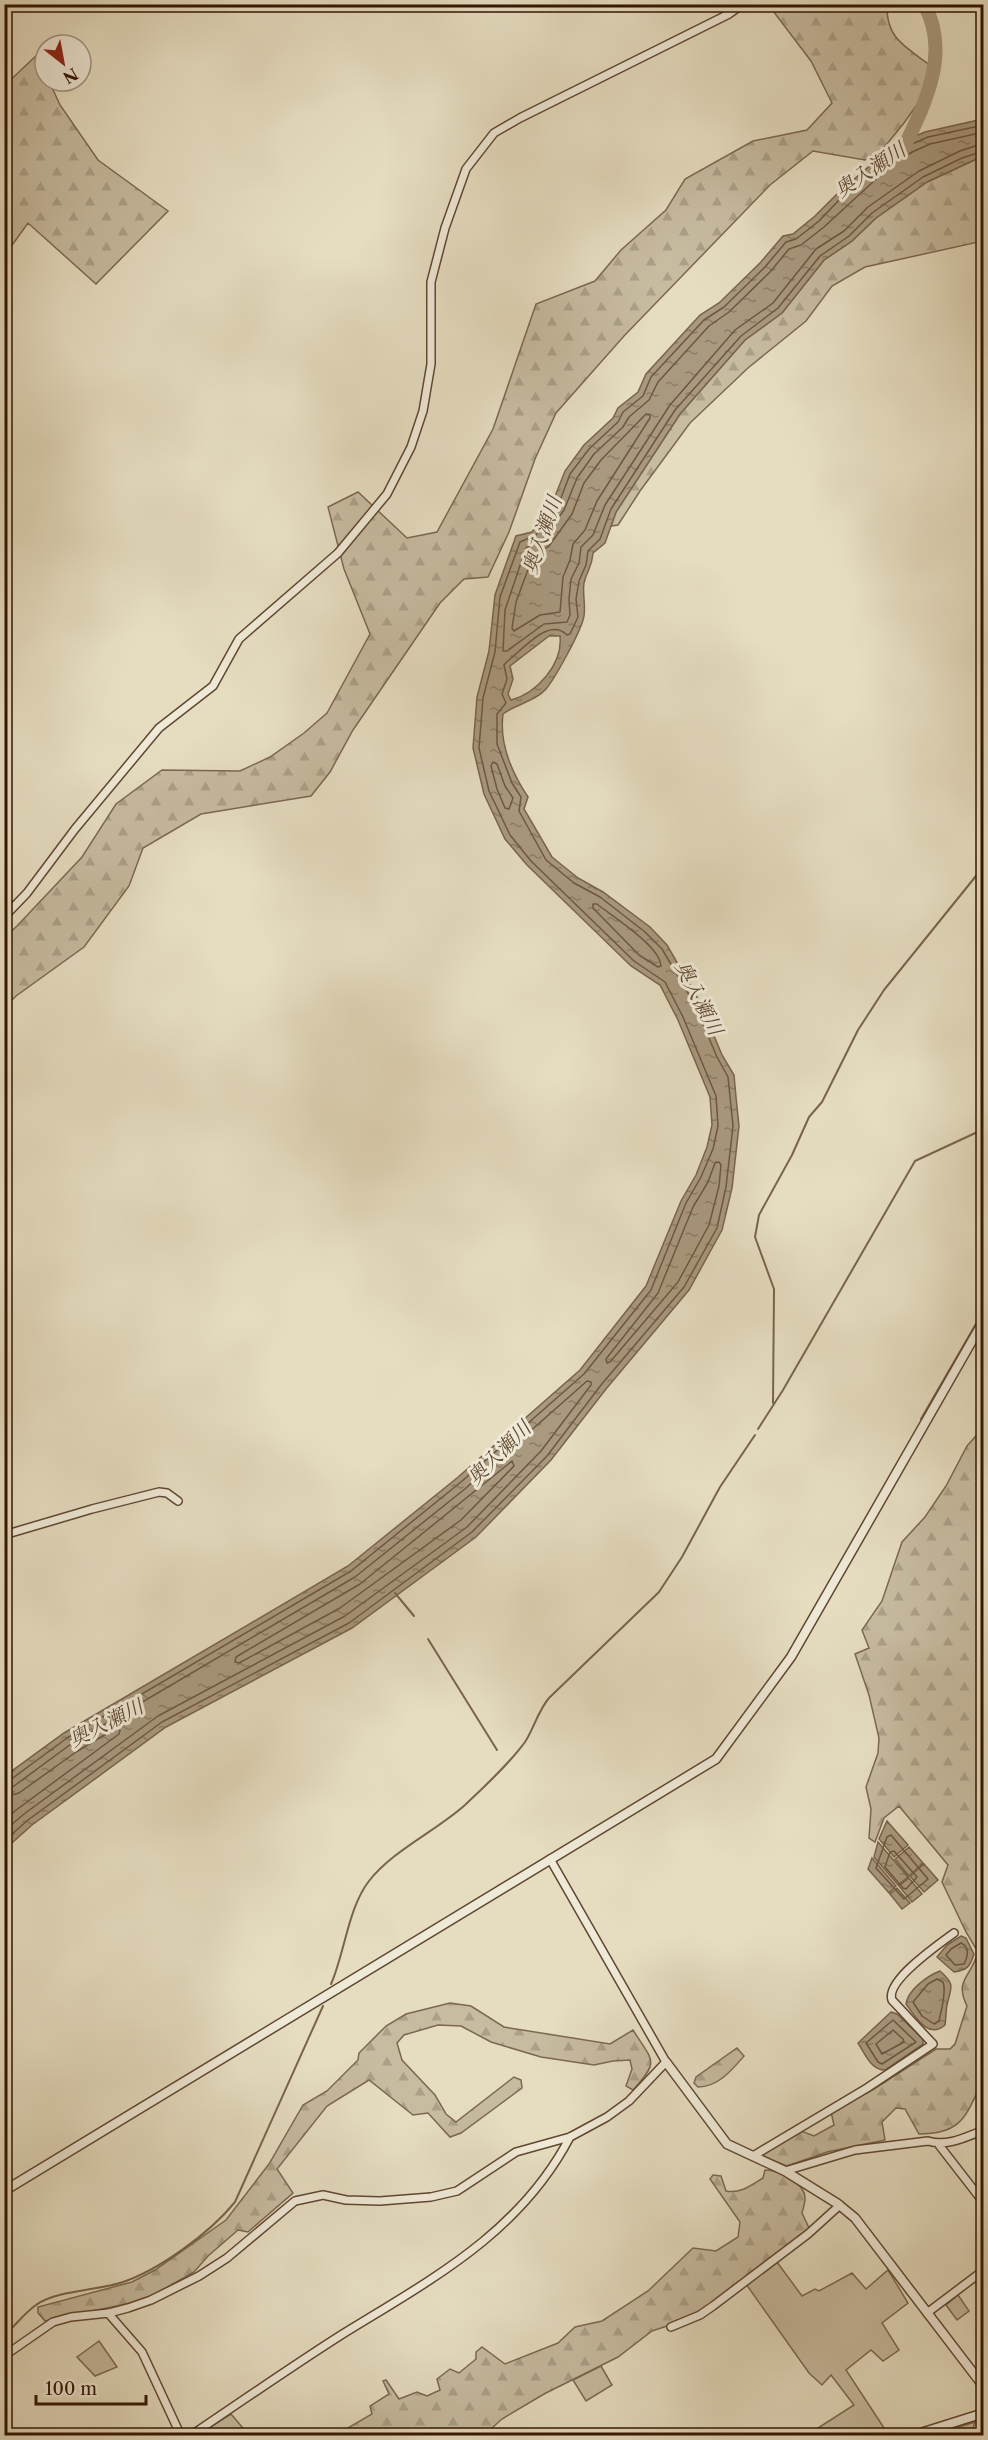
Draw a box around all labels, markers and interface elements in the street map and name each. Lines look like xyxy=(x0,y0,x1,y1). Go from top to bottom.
north arrow xyxy=(33,33,93,93)
text: N xyxy=(60,64,82,88)
water label: 奥入瀬川 xyxy=(830,137,912,202)
water label: 奥入瀬川 xyxy=(518,491,567,577)
water label: 奥入瀬川 xyxy=(670,957,729,1041)
water label: 奥入瀬川 xyxy=(462,1415,537,1490)
water label: 奥入瀬川 xyxy=(65,1693,149,1752)
scale bar xyxy=(36,2368,146,2406)
text: 100 m xyxy=(45,2378,97,2400)

